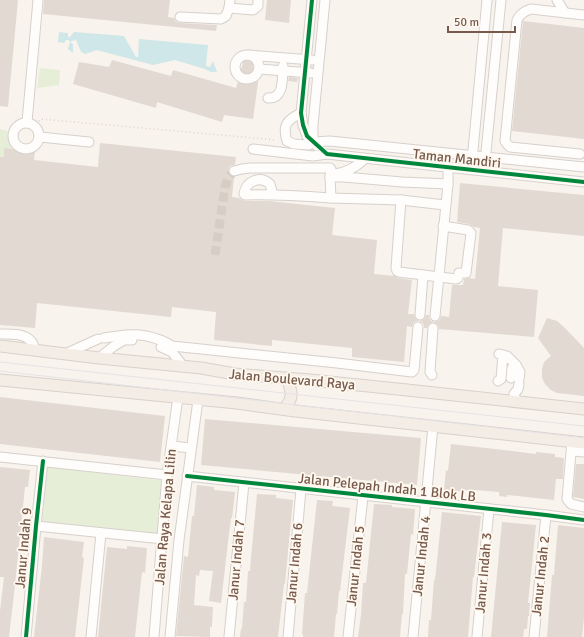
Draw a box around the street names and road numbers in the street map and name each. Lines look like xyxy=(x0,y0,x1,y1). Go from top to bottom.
street label: Taman Mandiri xyxy=(412,145,502,172)
street label: Jalan Boulevard Raya xyxy=(228,366,356,393)
street label: Jalan Raya Kelapa Lilin xyxy=(151,448,180,586)
street label: Jalan Pelepah Indah 1 Blok LB xyxy=(297,470,477,505)
street label: Janur Indah 9 xyxy=(11,507,35,589)
street label: Janur Indah 4 xyxy=(409,514,434,597)
street label: Janur Indah 7 xyxy=(224,519,248,601)
street label: Janur Indah 6 xyxy=(282,522,306,604)
street label: Janur Indah 5 xyxy=(343,525,368,607)
street label: Janur Indah 3 xyxy=(471,532,495,614)
street label: Janur Indah 2 xyxy=(528,535,553,617)

